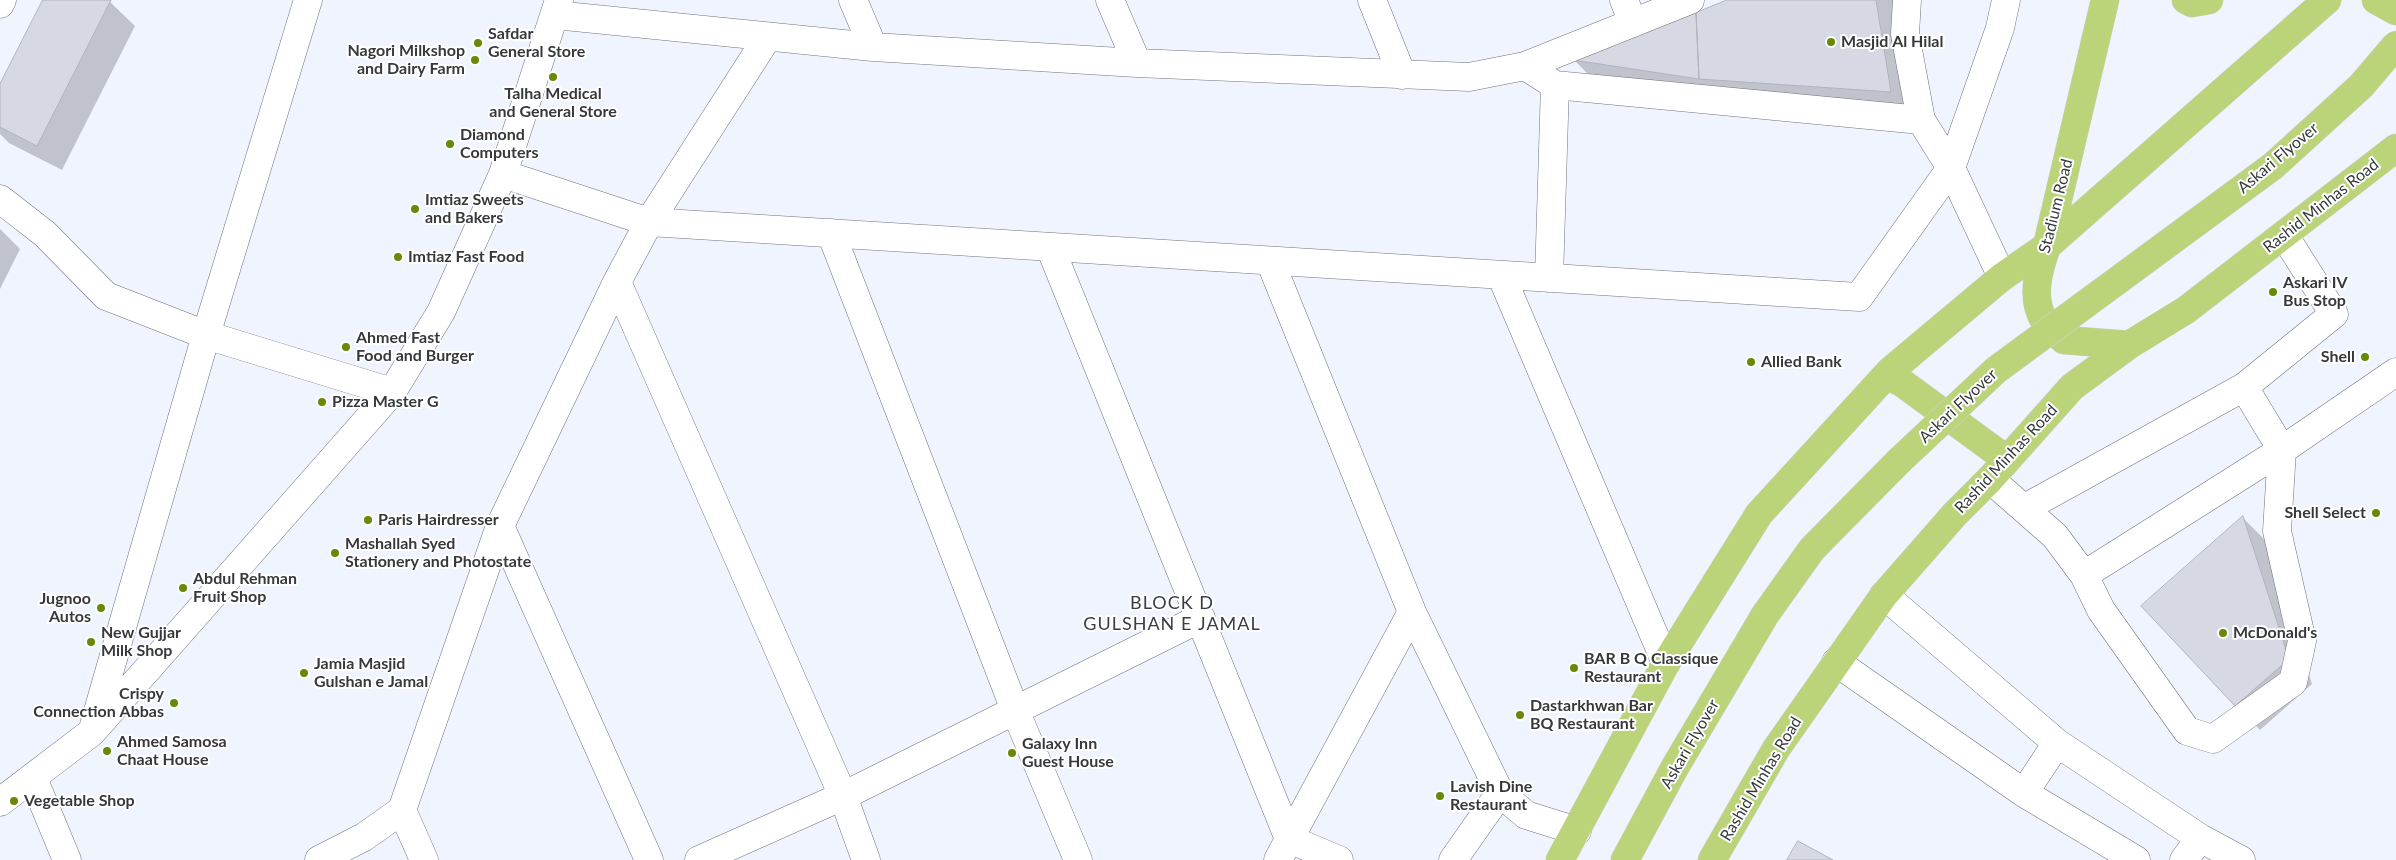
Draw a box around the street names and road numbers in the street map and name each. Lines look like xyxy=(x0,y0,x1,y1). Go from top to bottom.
street label: Askari Flyover xyxy=(2234,119,2322,197)
street label: Rashid Minhas Road xyxy=(2259,155,2383,257)
street label: Stadium Road xyxy=(2035,157,2077,255)
street label: Askari Flyover xyxy=(1915,365,2001,447)
street label: Rashid Minhas Road xyxy=(1951,401,2061,517)
street label: Askari Flyover xyxy=(1657,696,1723,792)
street label: Rashid Minhas Road xyxy=(1716,713,1806,845)

